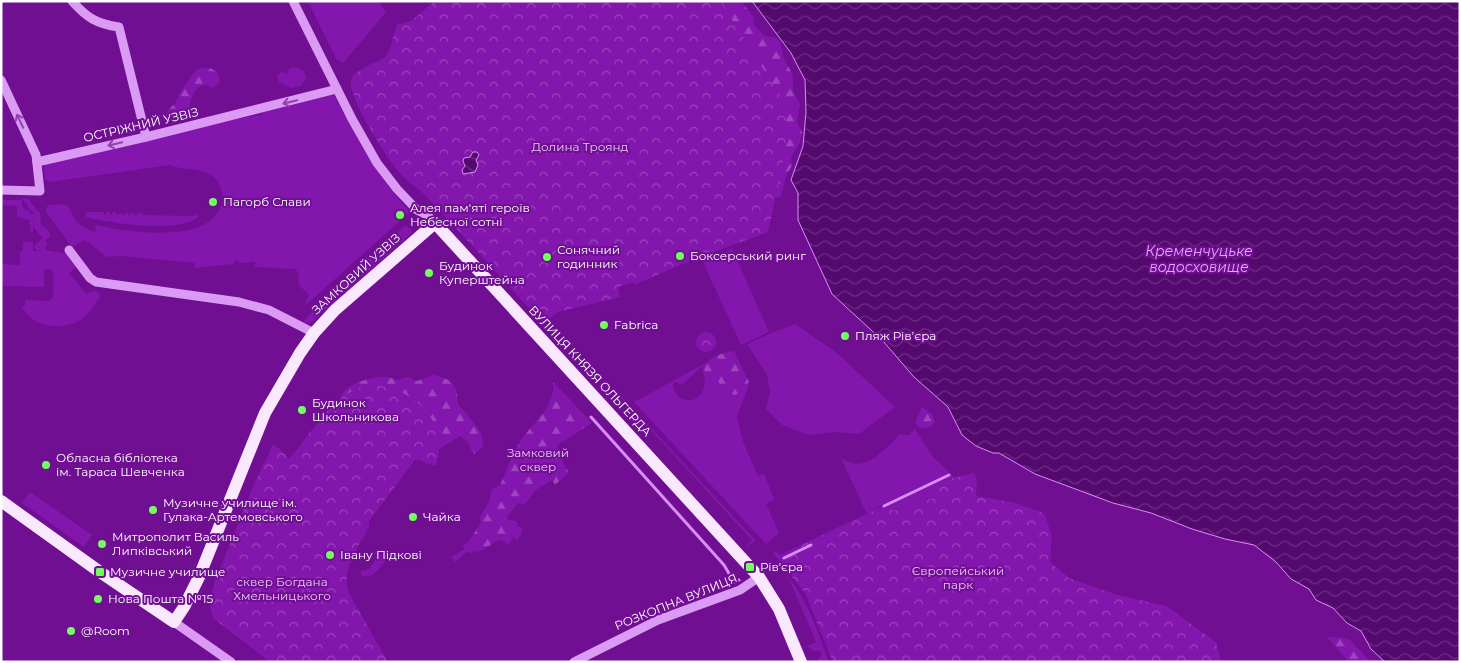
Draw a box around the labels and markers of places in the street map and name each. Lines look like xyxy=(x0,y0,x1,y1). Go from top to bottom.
place label: Пагорб Слави xyxy=(223,194,311,209)
marker: Пагорб Слави xyxy=(207,196,219,208)
place label: Алея пам'яті героїв Небесної сотні xyxy=(410,200,530,229)
marker: Алея пам'яті героїв Небесної сотні xyxy=(394,209,406,221)
place label: Сонячний годинник xyxy=(557,242,620,271)
place label: Боксерський ринг xyxy=(690,248,806,263)
marker: Боксерський ринг xyxy=(674,250,686,262)
marker: Сонячний годинник xyxy=(541,251,553,263)
place label: Будинок Куперштейна xyxy=(439,258,525,287)
marker: Будинок Куперштейна xyxy=(423,267,435,279)
place label: Fabrica xyxy=(614,317,658,332)
marker: Fabrica xyxy=(598,319,610,331)
place label: Пляж Рівʼєра xyxy=(855,328,936,343)
marker: Пляж Рівʼєра xyxy=(839,330,851,342)
place label: Будинок Школьникова xyxy=(312,395,399,424)
marker: Будинок Школьникова xyxy=(296,404,308,416)
place label: Обласна бібліотека ім. Тараса Шевченка xyxy=(56,450,185,479)
marker: Обласна бібліотека ім. Тараса Шевченка xyxy=(40,459,52,471)
place label: Музичне училище ім. Гулака-Артемовського xyxy=(163,495,303,524)
marker: Музичне училище ім. Гулака-Артемовського xyxy=(147,504,159,516)
place label: Чайка xyxy=(423,509,461,524)
marker: Чайка xyxy=(407,511,419,523)
place label: Митрополит Василь Липківський xyxy=(112,529,239,558)
marker: Митрополит Василь Липківський xyxy=(96,538,108,550)
place label: Івану Підкові xyxy=(340,547,422,562)
marker: Івану Підкові xyxy=(324,549,336,561)
place label: Рів'єра xyxy=(760,559,803,574)
marker: Рів'єра xyxy=(744,561,756,573)
place label: Музичне училище xyxy=(110,564,225,579)
marker: Музичне училище xyxy=(94,566,106,578)
place label: Нова Пошта №15 xyxy=(108,591,213,606)
marker: Нова Пошта №15 xyxy=(92,593,104,605)
place label: @Room xyxy=(81,623,130,638)
marker: @Room xyxy=(65,625,77,637)

